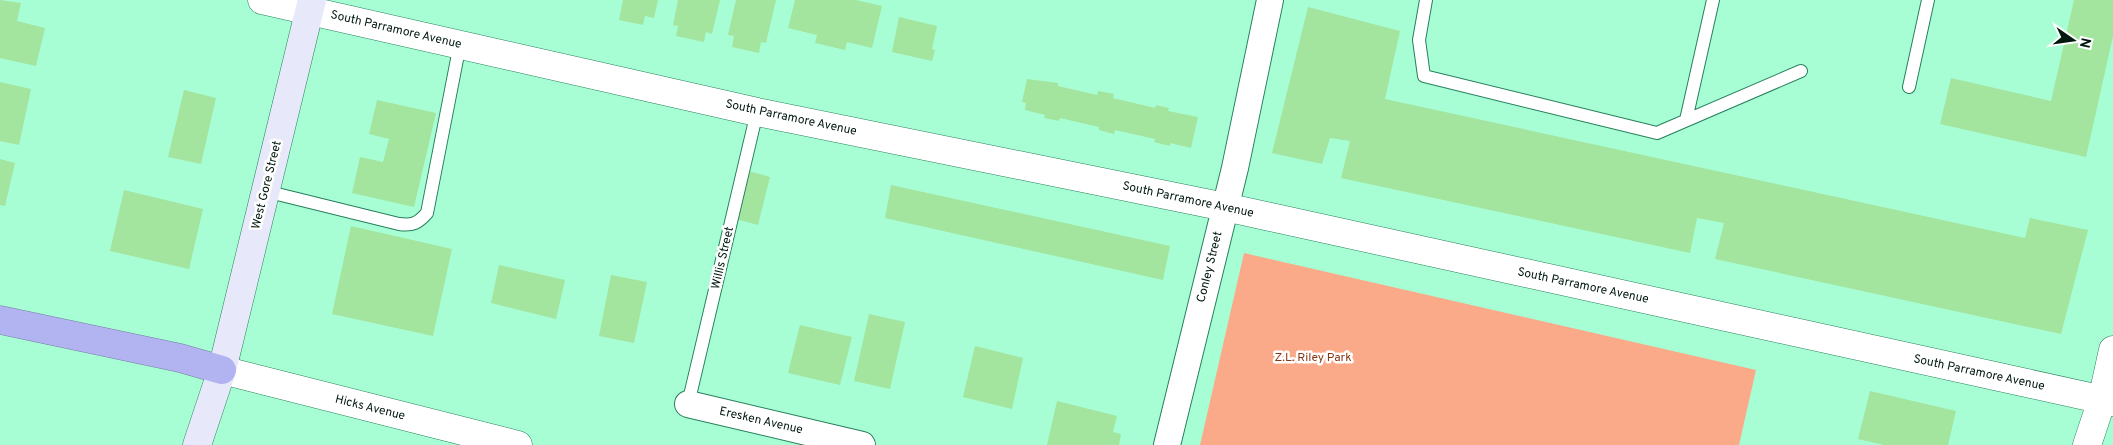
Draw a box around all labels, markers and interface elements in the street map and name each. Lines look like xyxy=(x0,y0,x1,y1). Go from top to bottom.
street label: South Parramore Avenue xyxy=(329,7,463,53)
north arrow xyxy=(2048,15,2098,65)
text: N xyxy=(2075,36,2094,49)
street label: South Parramore Avenue xyxy=(724,96,858,140)
street label: West Gore Street xyxy=(248,139,286,231)
street label: South Parramore Avenue xyxy=(1121,178,1255,222)
street label: Willis Street xyxy=(708,225,738,291)
street label: Conley Street xyxy=(1193,230,1227,304)
street label: South Parramore Avenue xyxy=(1516,264,1650,308)
park label: Z.L. Riley Park xyxy=(1274,350,1352,366)
street label: South Parramore Avenue xyxy=(1912,351,2046,395)
street label: Hicks Avenue xyxy=(333,392,407,424)
street label: Eresken Avenue xyxy=(718,404,804,438)

